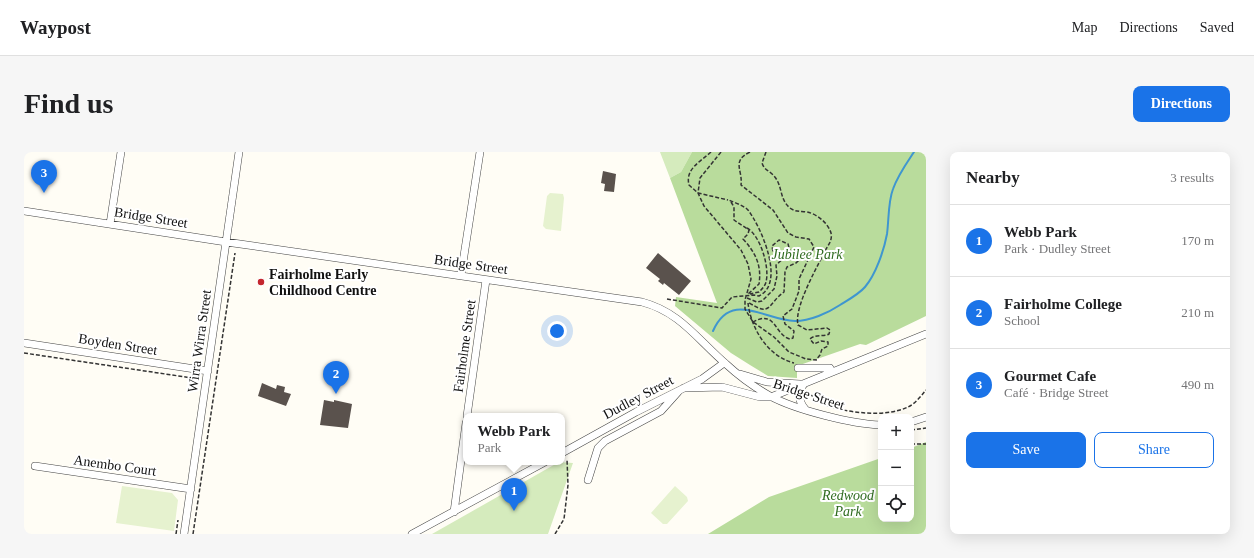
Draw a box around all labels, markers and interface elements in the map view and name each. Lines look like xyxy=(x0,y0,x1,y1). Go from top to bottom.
text: Waypost xyxy=(20,17,91,38)
text: Map xyxy=(1072,20,1097,35)
text: Directions xyxy=(1119,20,1178,35)
text: Saved xyxy=(1200,20,1234,35)
button: Directions xyxy=(1133,86,1230,122)
text: Find us xyxy=(24,88,114,119)
pin: 3 xyxy=(31,160,57,193)
text: Nearby xyxy=(966,168,1020,187)
text: 3 results xyxy=(1170,170,1214,185)
street label: Bridge Street xyxy=(113,204,189,231)
text: Webb Park xyxy=(1004,224,1077,240)
text: 1 xyxy=(976,233,982,248)
text: 170 m xyxy=(1181,233,1214,248)
text: Park · Dudley Street xyxy=(1004,241,1111,256)
park label: Jubilee Park xyxy=(771,247,843,262)
street label: Bridge Street xyxy=(433,252,509,277)
place label: Fairholme Early Childhood Centre xyxy=(269,267,376,298)
marker: Fairholme Early Childhood Centre xyxy=(256,277,266,287)
street label: Wirra Wirra Street xyxy=(185,289,214,393)
text: Fairholme College xyxy=(1004,296,1122,312)
street label: Fairholme Street xyxy=(451,299,478,394)
text: 2 xyxy=(976,305,982,320)
text: 210 m xyxy=(1181,305,1214,320)
text: School xyxy=(1004,313,1040,328)
your location xyxy=(547,321,567,341)
street label: Boyden Street xyxy=(77,331,159,358)
pin: 2 xyxy=(323,361,349,394)
text: Gourmet Cafe xyxy=(1004,368,1096,384)
street label: Dudley Street xyxy=(601,373,676,422)
street label: Bridge Street xyxy=(771,376,847,413)
text: 3 xyxy=(976,377,982,392)
text: 490 m xyxy=(1181,377,1214,392)
text: Café · Bridge Street xyxy=(1004,385,1108,400)
popup xyxy=(463,413,565,465)
map controls xyxy=(878,414,914,522)
button: + xyxy=(878,414,914,450)
text: Webb Park xyxy=(478,423,550,439)
button: Save xyxy=(966,432,1086,468)
button: Share xyxy=(1094,432,1214,468)
text: Park xyxy=(478,440,501,455)
button: − xyxy=(878,450,914,486)
street label: Anembo Court xyxy=(72,452,157,479)
pin: 1 xyxy=(501,478,527,511)
button: locate xyxy=(878,486,914,522)
park label: Redwood Park xyxy=(821,488,875,519)

